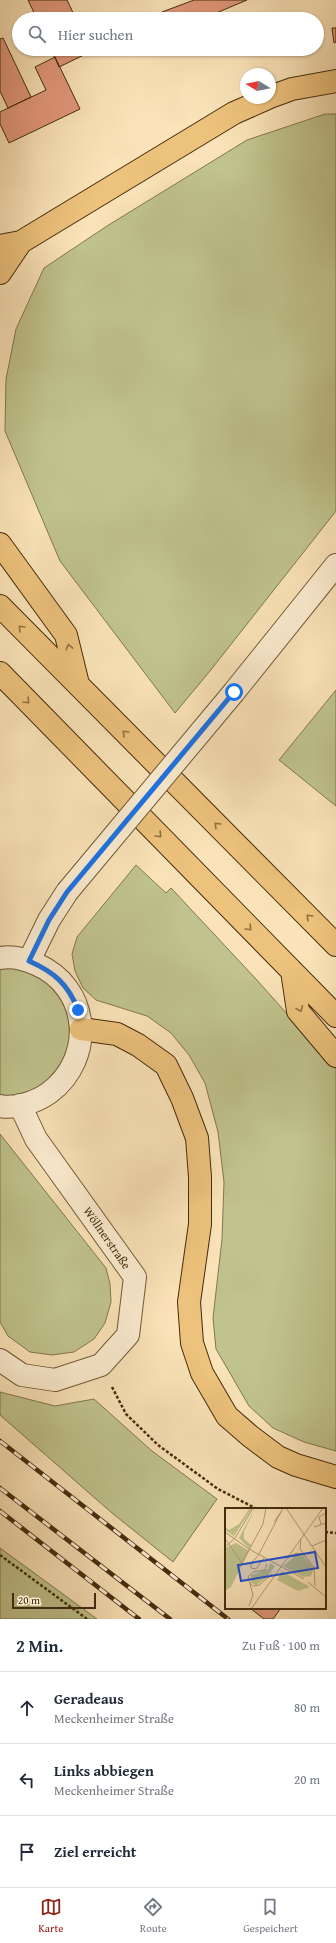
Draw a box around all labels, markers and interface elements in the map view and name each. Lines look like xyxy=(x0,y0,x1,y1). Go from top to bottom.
search box xyxy=(12,12,324,56)
icon: search xyxy=(26,23,48,45)
text: Hier suchen xyxy=(58,24,133,45)
north arrow xyxy=(240,68,276,104)
one-way arrow xyxy=(18,625,26,633)
one-way arrow xyxy=(65,644,74,651)
route start xyxy=(225,683,243,701)
one-way arrow xyxy=(22,696,30,704)
one-way arrow xyxy=(122,730,130,738)
one-way arrow xyxy=(214,822,222,830)
one-way arrow xyxy=(154,830,162,838)
one-way arrow xyxy=(306,914,313,922)
one-way arrow xyxy=(245,923,252,931)
route end xyxy=(69,1001,87,1019)
one-way arrow xyxy=(295,1005,303,1012)
street label: Wöllnerstraße xyxy=(80,1203,135,1273)
inset map xyxy=(225,1508,326,1609)
scale bar xyxy=(12,1591,96,1610)
text: 20 m xyxy=(18,1592,40,1608)
text: 2 Min. xyxy=(16,1633,63,1658)
text: Zu Fuß · 100 m xyxy=(242,1636,320,1655)
text: Geradeaus xyxy=(54,1688,124,1709)
icon: ahead xyxy=(16,1697,38,1719)
text: 80 m xyxy=(294,1698,320,1717)
text: Meckenheimer Straße xyxy=(54,1709,174,1728)
text: Links abbiegen xyxy=(54,1760,154,1781)
icon: left xyxy=(16,1769,38,1791)
text: 20 m xyxy=(294,1770,320,1789)
text: Meckenheimer Straße xyxy=(54,1781,174,1800)
icon: arrive xyxy=(16,1841,38,1863)
text: Ziel erreicht xyxy=(54,1841,136,1862)
tab: Karte xyxy=(38,1896,63,1936)
tab: Route xyxy=(140,1896,167,1936)
tab: Gespeichert xyxy=(243,1896,298,1936)

